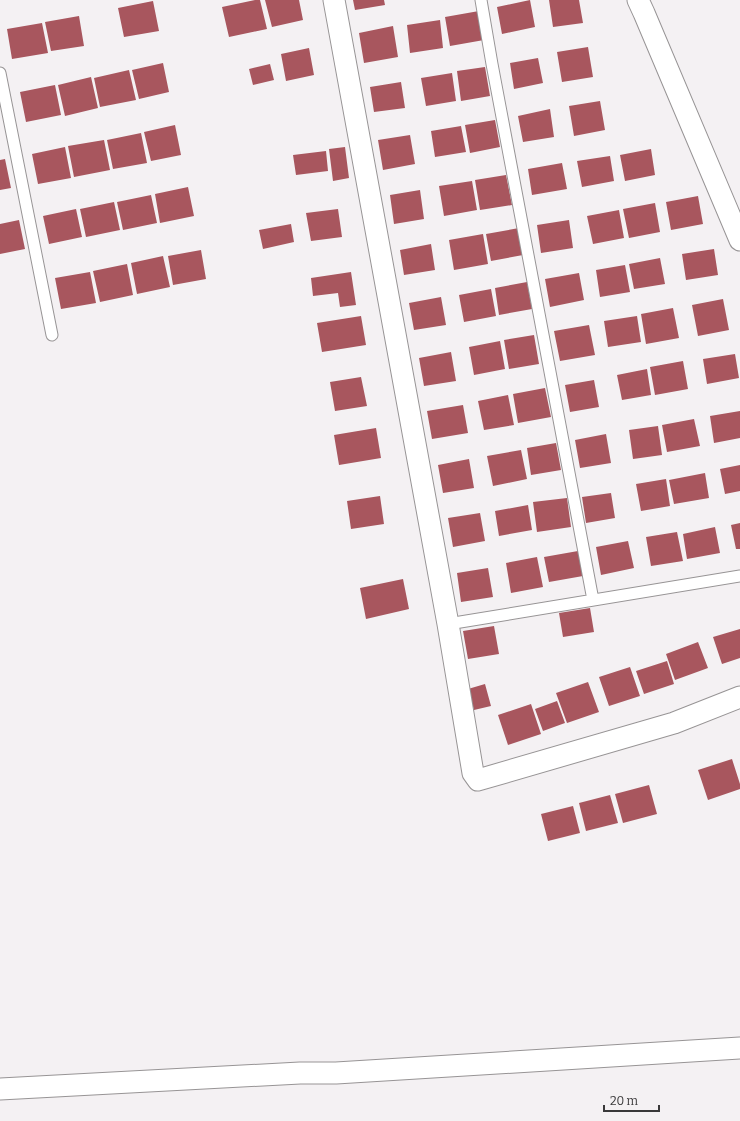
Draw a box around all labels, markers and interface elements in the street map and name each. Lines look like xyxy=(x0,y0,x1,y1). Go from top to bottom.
scale bar xyxy=(604,1087,659,1113)
text: 20 m xyxy=(610,1094,639,1108)

